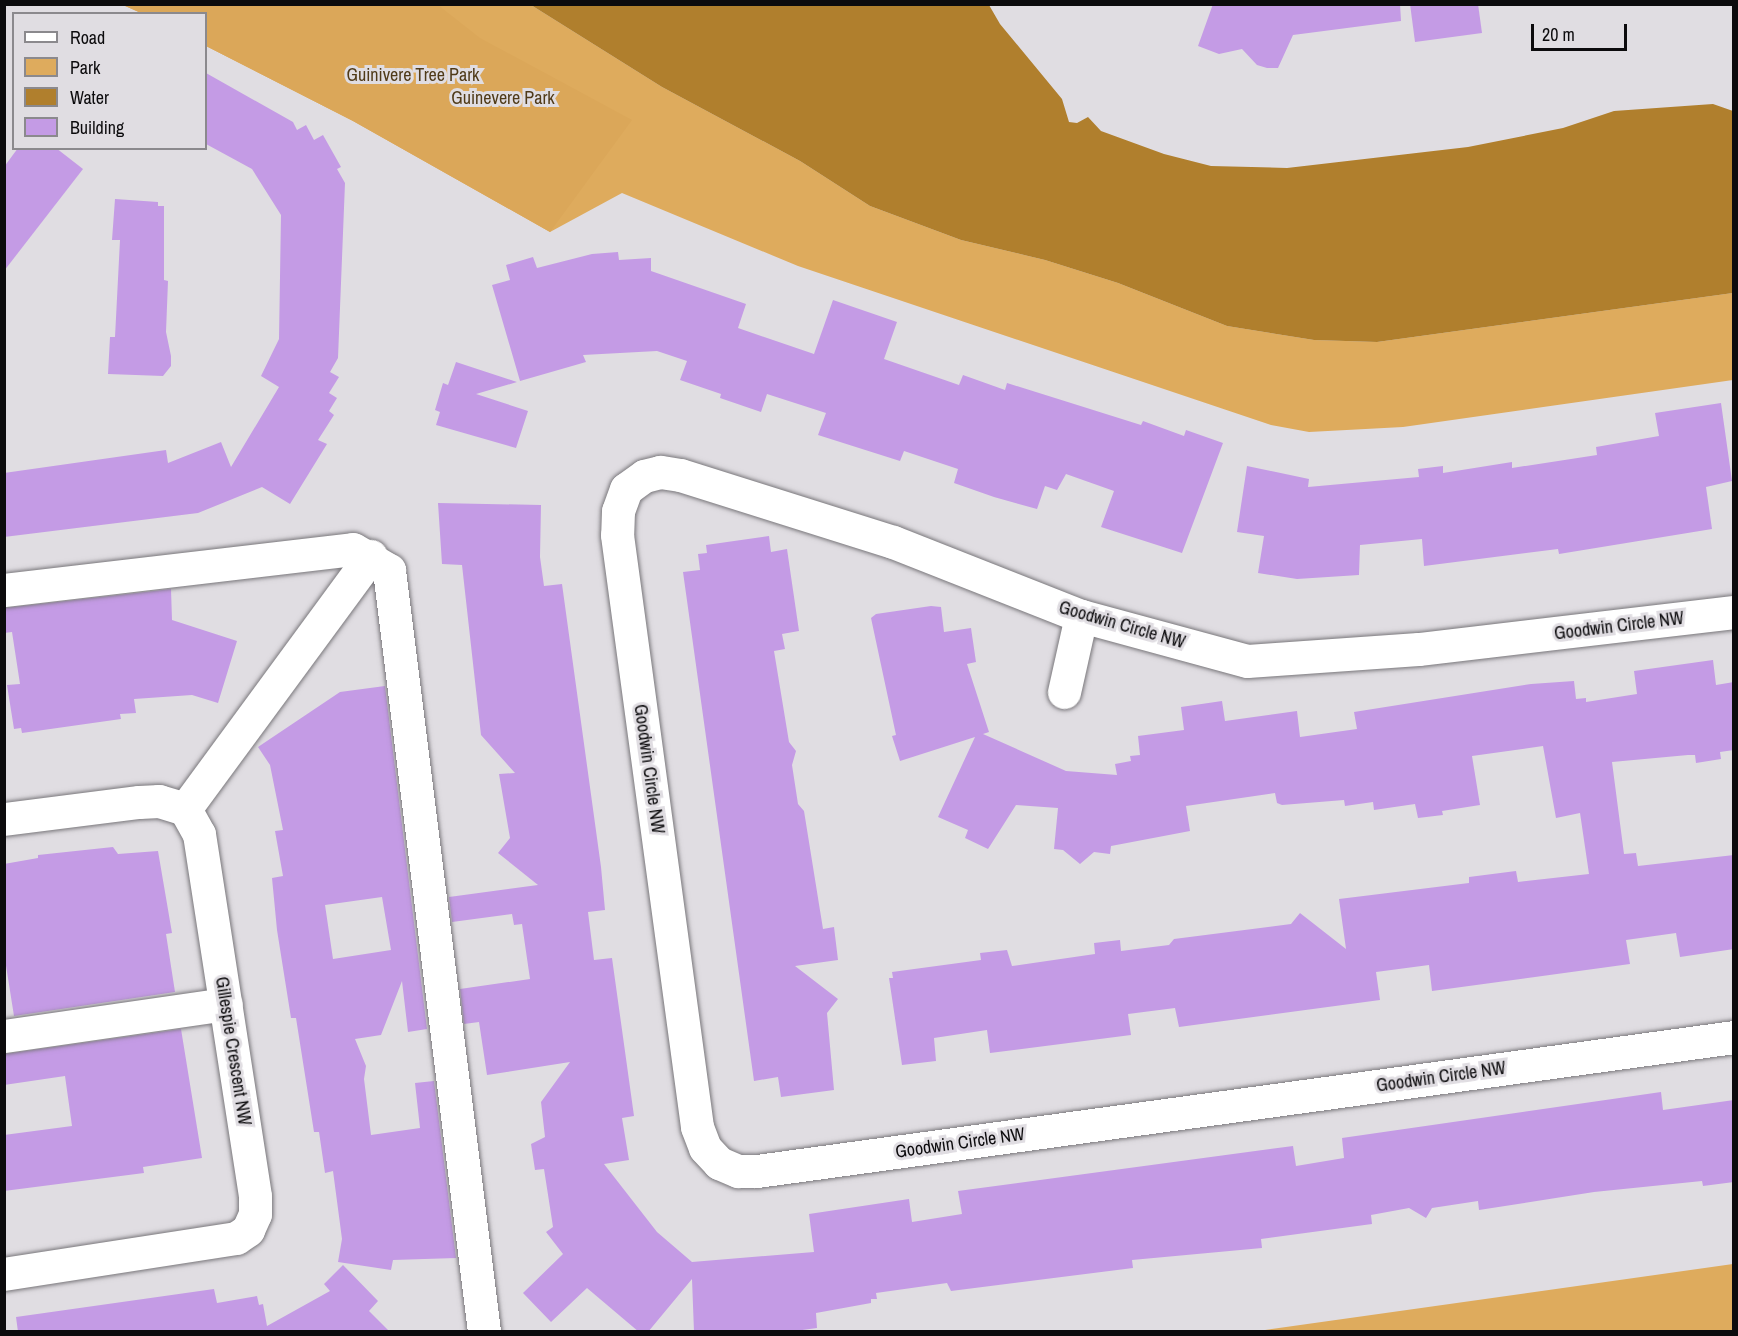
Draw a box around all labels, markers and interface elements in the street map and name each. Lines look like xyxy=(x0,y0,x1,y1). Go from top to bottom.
legend xyxy=(12,12,207,150)
scale bar xyxy=(1534,12,1630,50)
text: 20 m xyxy=(1542,22,1575,47)
text: Road xyxy=(70,25,105,50)
text: Park xyxy=(70,55,100,80)
park label: Guinivere Tree Park xyxy=(346,64,480,86)
text: Water xyxy=(70,85,109,110)
park label: Guinevere Park xyxy=(451,87,555,109)
text: Building xyxy=(70,115,124,140)
street label: Goodwin Circle NW xyxy=(1056,597,1188,653)
street label: Goodwin Circle NW xyxy=(1553,607,1685,645)
street label: Goodwin Circle NW xyxy=(629,703,669,835)
street label: Gillespie Crescent NW xyxy=(211,975,255,1127)
street label: Goodwin Circle NW xyxy=(1375,1057,1507,1097)
street label: Goodwin Circle NW xyxy=(894,1123,1026,1163)

